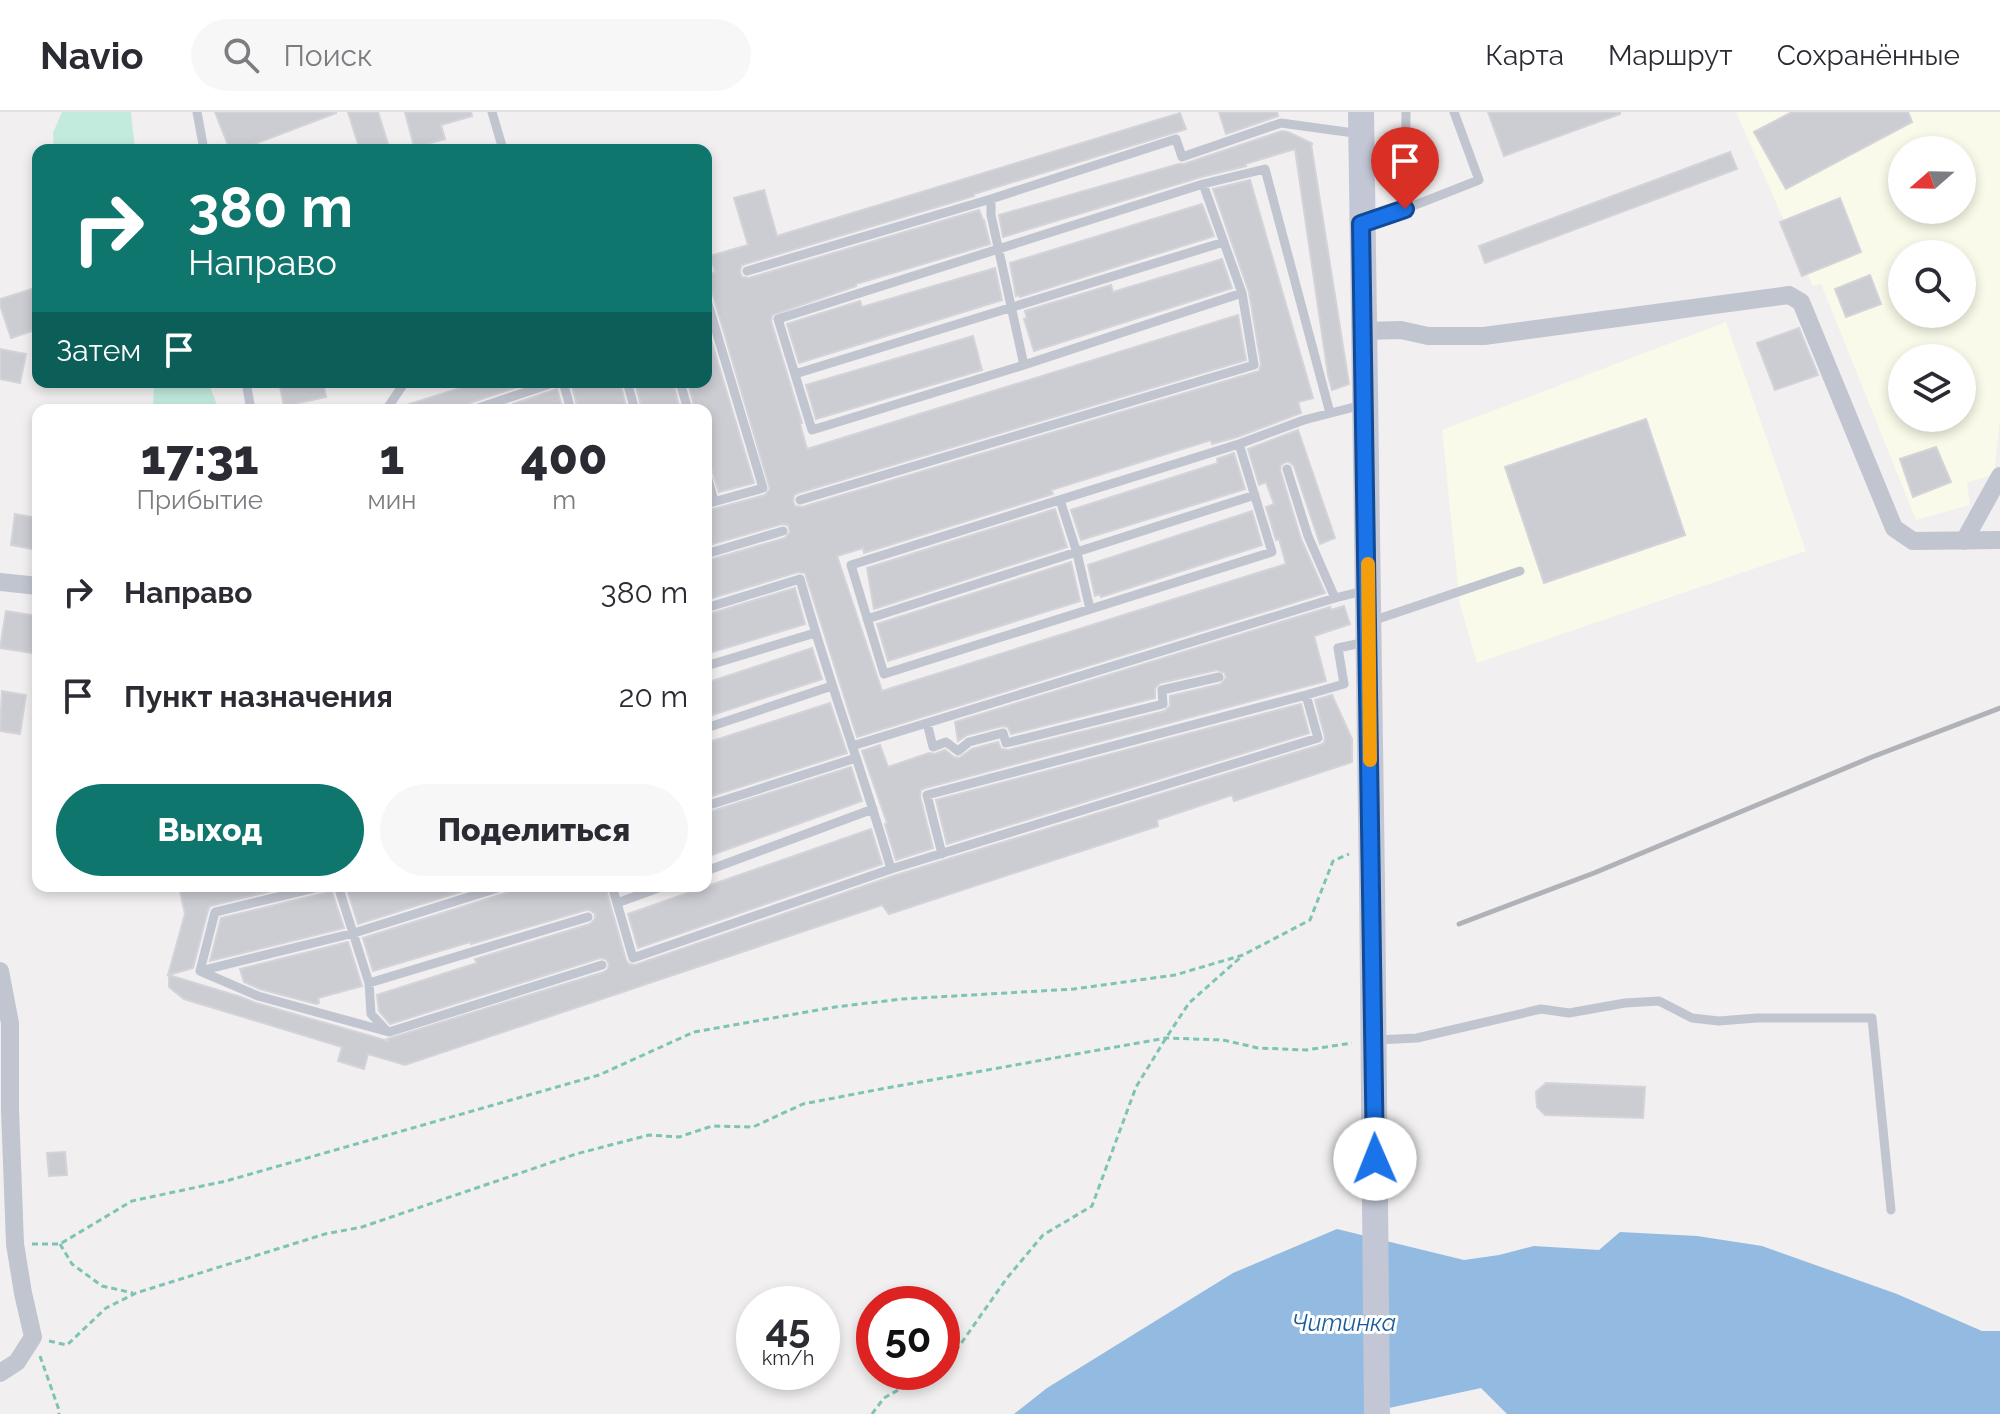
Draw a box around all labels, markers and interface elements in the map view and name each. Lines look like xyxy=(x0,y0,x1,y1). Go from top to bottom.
search box xyxy=(191,19,751,91)
text: Navio xyxy=(40,33,143,78)
icon: search xyxy=(219,33,263,77)
text: Поиск xyxy=(283,38,373,73)
text: Карта xyxy=(1485,39,1564,72)
text: Маршрут xyxy=(1608,39,1733,72)
text: Сохранённые xyxy=(1777,39,1960,72)
pin xyxy=(1371,127,1439,209)
north arrow xyxy=(1888,136,1976,224)
map controls xyxy=(1888,136,1976,432)
icon: arrive xyxy=(1383,139,1427,183)
text: 380 m xyxy=(188,174,353,240)
icon: right xyxy=(56,176,160,280)
button: search xyxy=(1888,240,1976,328)
text: Направо xyxy=(188,241,337,283)
icon: arrive xyxy=(157,328,201,372)
text: Затем xyxy=(56,333,141,368)
button: layers xyxy=(1888,344,1976,432)
text: 17:31 xyxy=(141,429,259,485)
text: 1 xyxy=(379,429,404,485)
text: 400 xyxy=(521,429,608,485)
text: Прибытие xyxy=(136,485,263,515)
text: мин xyxy=(368,485,416,515)
text: m xyxy=(552,485,576,515)
icon: right xyxy=(56,570,100,614)
text: Направо xyxy=(124,575,253,610)
text: 380 m xyxy=(601,575,688,610)
icon: arrive xyxy=(56,674,100,718)
text: Пункт назначения xyxy=(124,679,393,714)
text: 20 m xyxy=(619,679,688,714)
button: Выход xyxy=(56,784,364,876)
button: Поделиться xyxy=(380,784,688,876)
position arrow xyxy=(1333,1117,1417,1201)
speed limit sign: 50 xyxy=(856,1286,960,1390)
text: 45 xyxy=(765,1304,810,1351)
water label: Читинка xyxy=(1292,1308,1396,1337)
text: km/h xyxy=(762,1346,814,1370)

